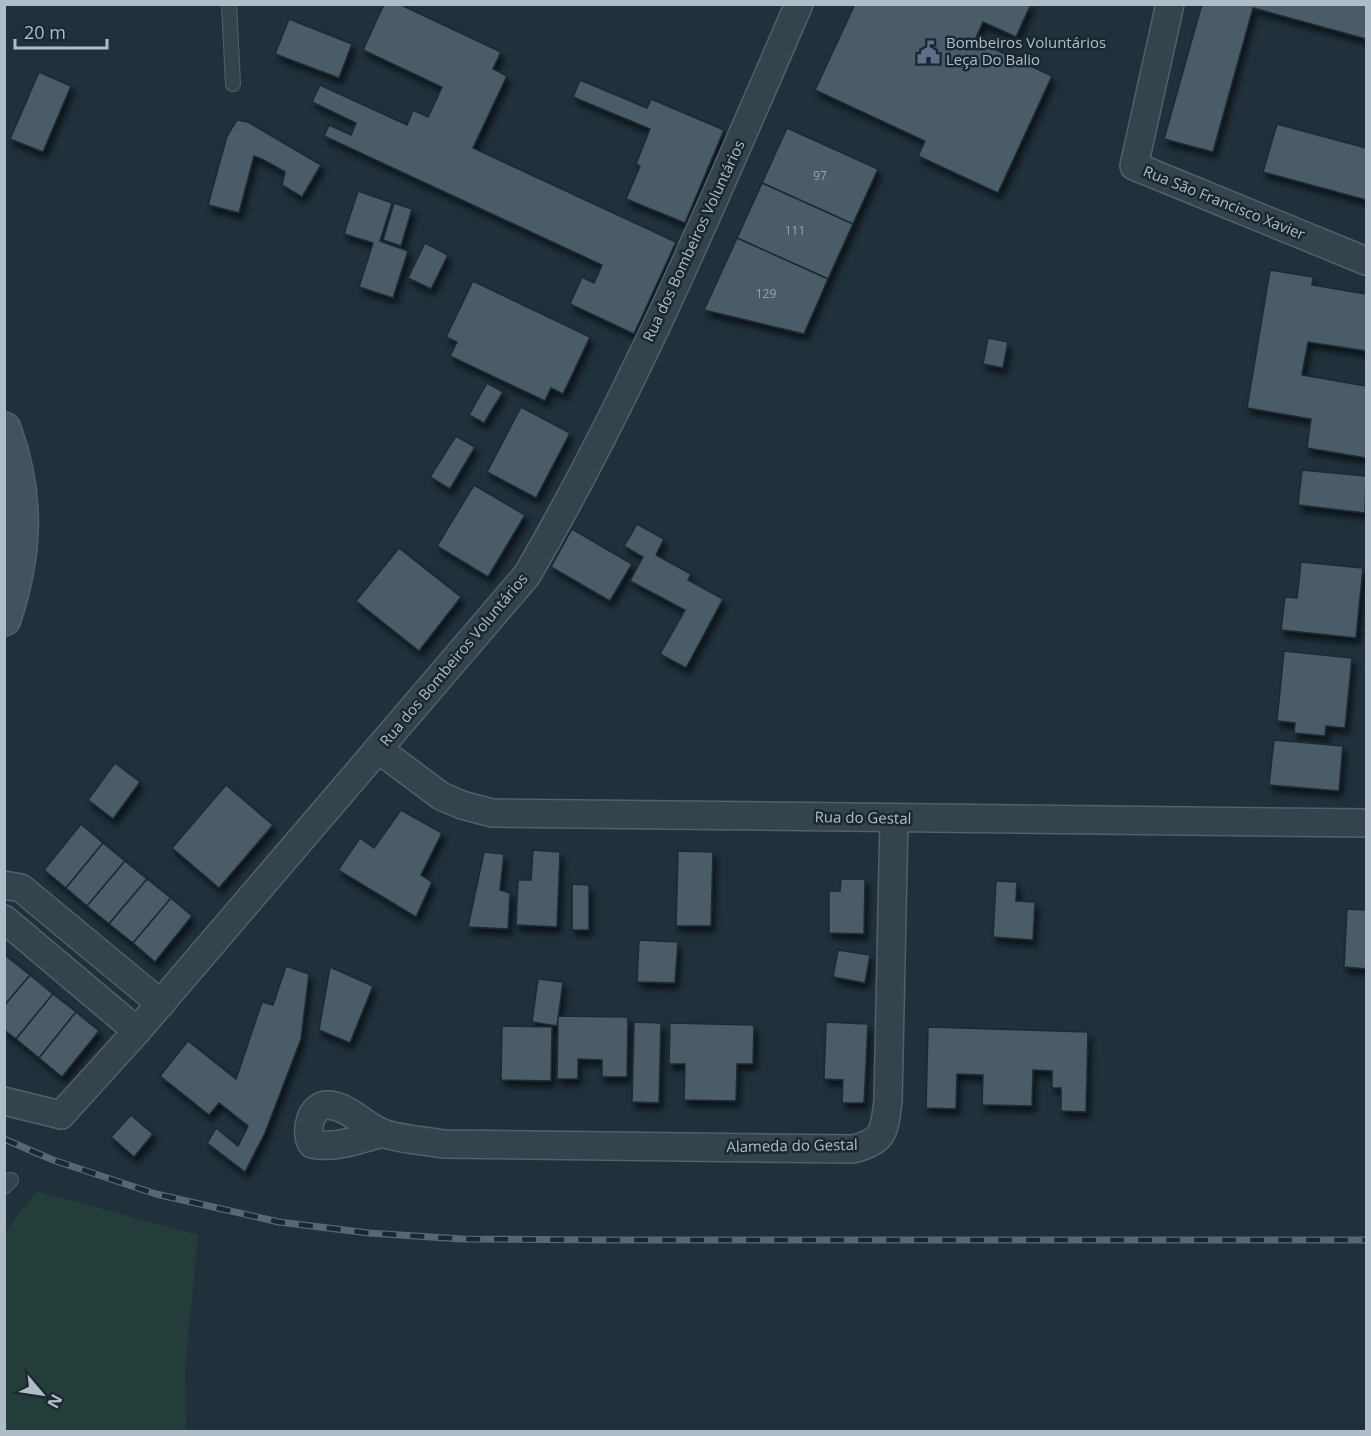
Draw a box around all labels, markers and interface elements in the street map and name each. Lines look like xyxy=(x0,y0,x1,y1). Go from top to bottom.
scale bar xyxy=(15,12,106,50)
text: 20 m xyxy=(24,20,66,44)
place label: Bombeiros Voluntários Leça Do Balio xyxy=(946,32,1106,69)
public building icon: Bombeiros Voluntários Leça Do Balio xyxy=(915,39,941,65)
street label: Rua dos Bombeiros Voluntários xyxy=(638,137,749,345)
street label: Rua São Francisco Xavier xyxy=(1141,160,1308,244)
house number: 97 xyxy=(813,167,827,184)
house number: 111 xyxy=(785,222,805,239)
house number: 129 xyxy=(756,285,776,302)
street label: Rua dos Bombeiros Voluntários xyxy=(375,569,532,750)
street label: Rua do Gestal xyxy=(814,806,912,828)
street label: Alameda do Gestal xyxy=(726,1134,858,1156)
north arrow xyxy=(12,1364,72,1424)
text: N xyxy=(42,1390,68,1412)

